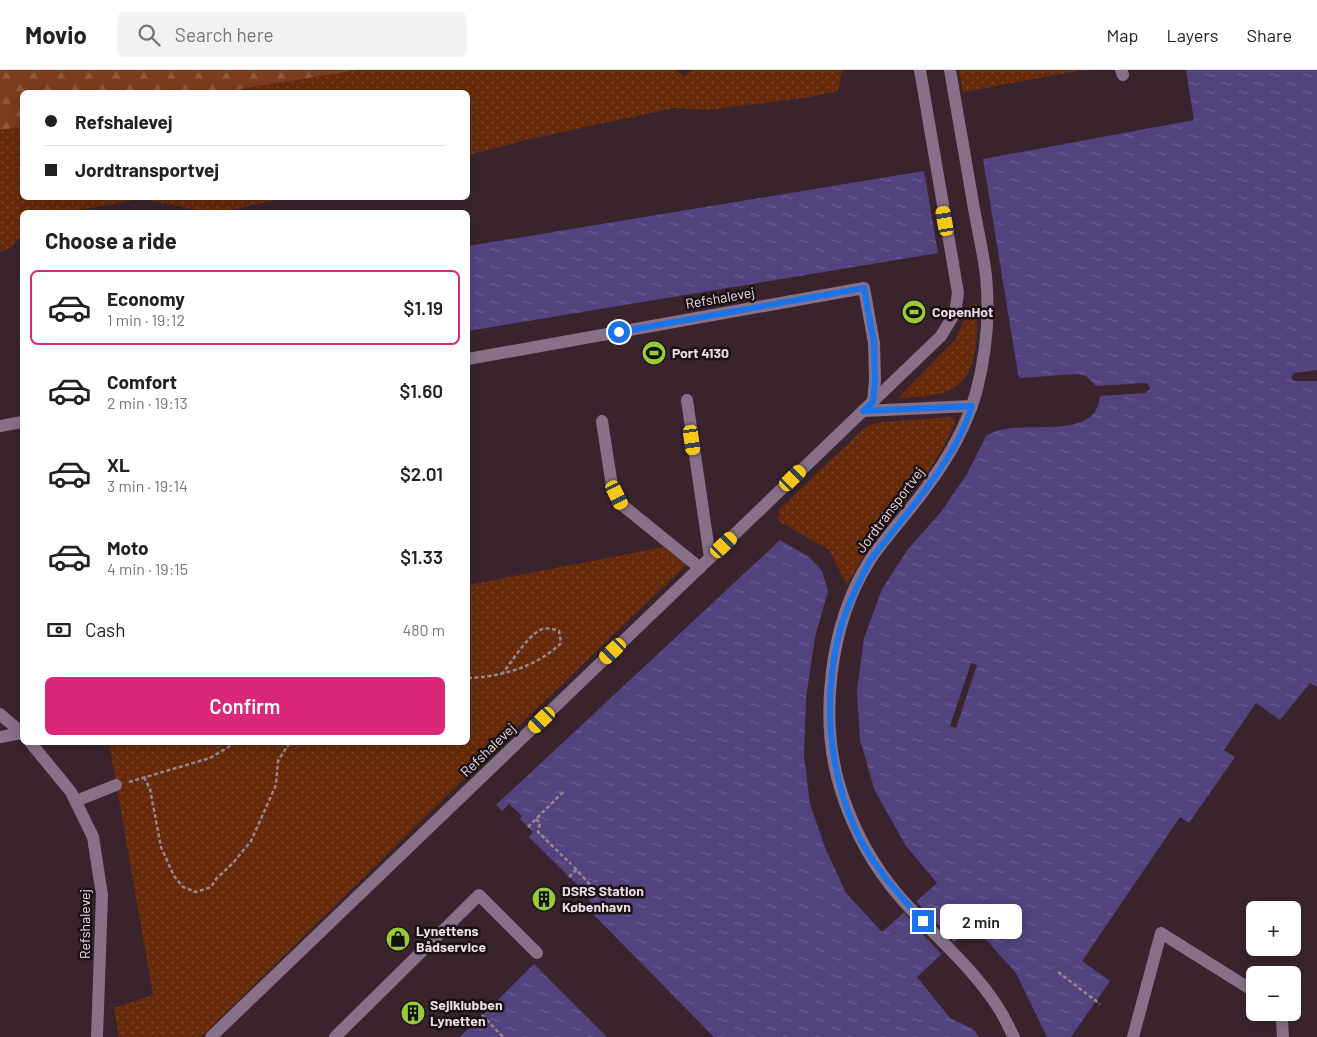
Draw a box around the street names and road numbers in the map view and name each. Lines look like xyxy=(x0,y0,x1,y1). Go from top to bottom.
street label: Refshalevej xyxy=(684,283,756,312)
street label: Jordtransportvej xyxy=(852,463,927,556)
street label: Refshalevej xyxy=(457,719,519,780)
street label: Refshalevej xyxy=(76,889,93,959)

